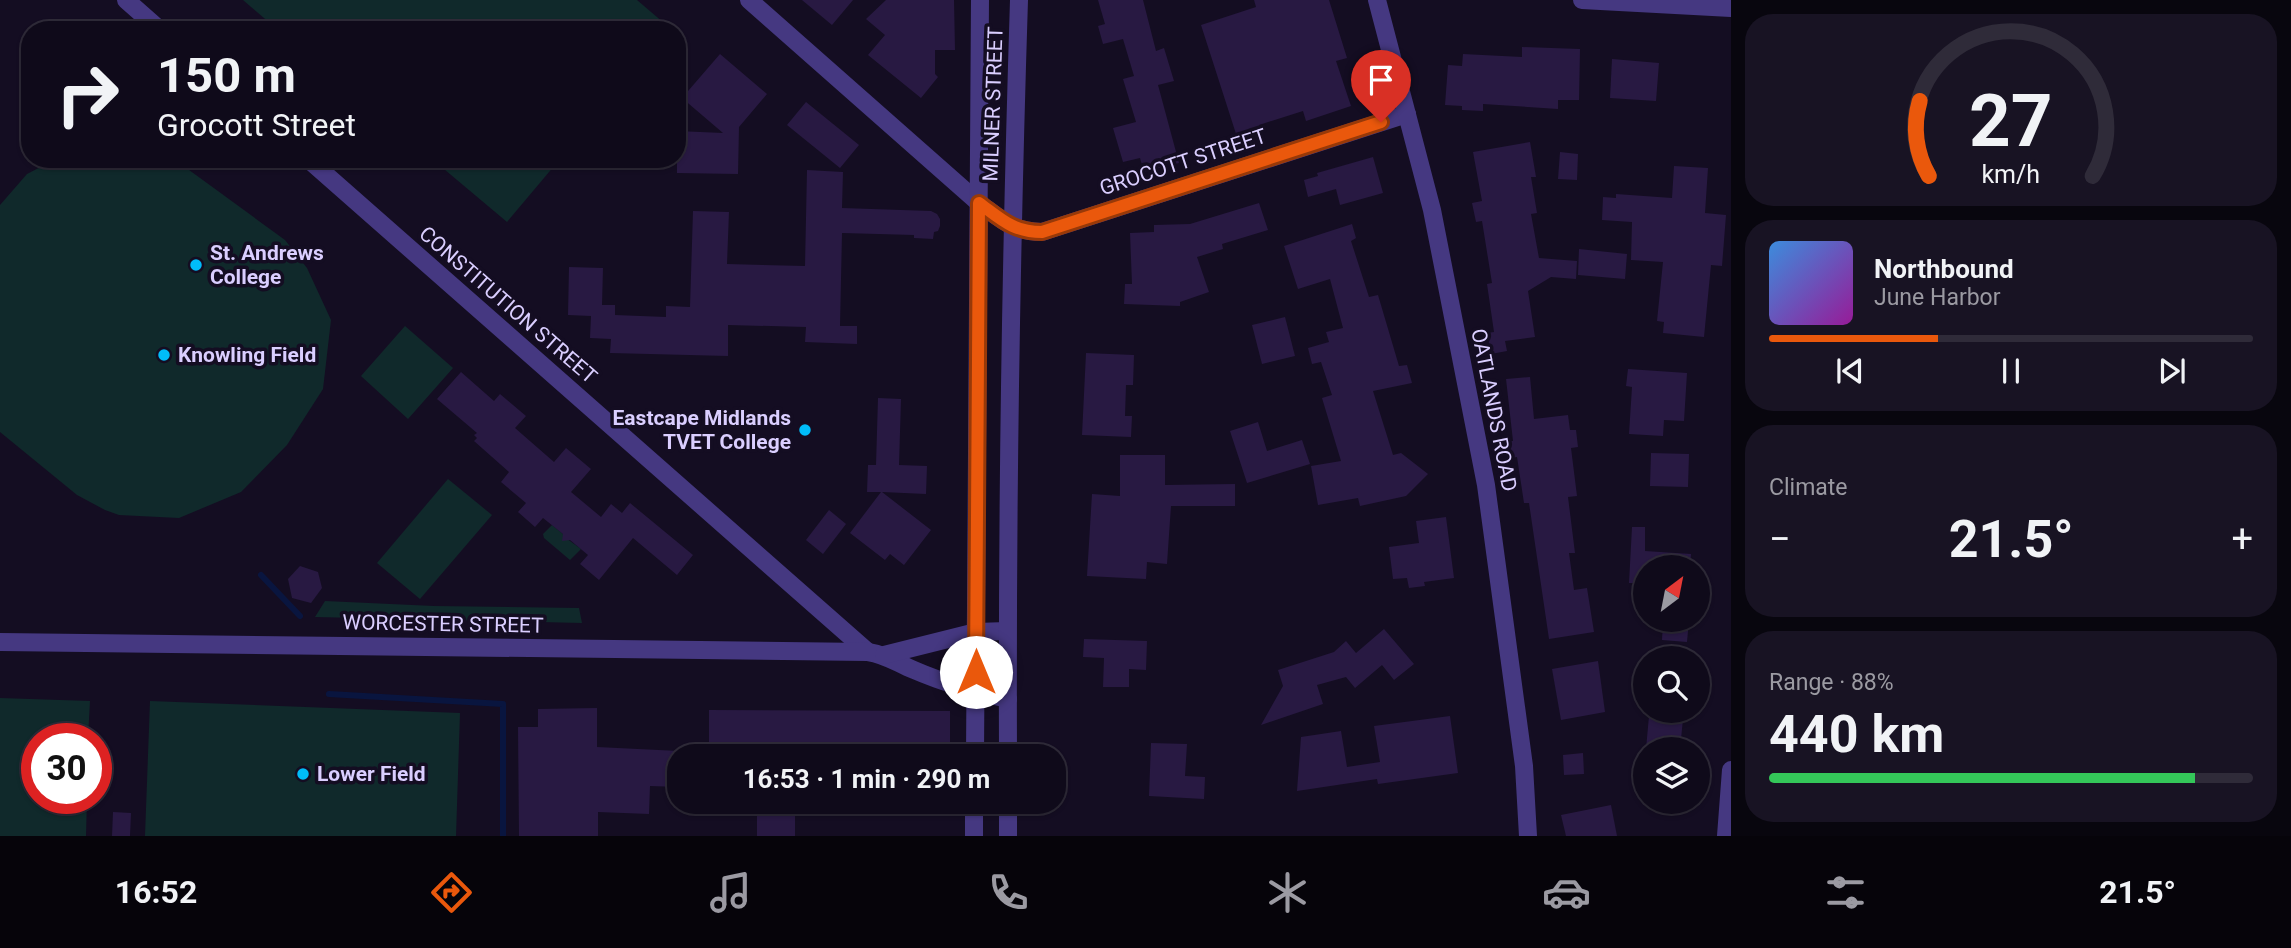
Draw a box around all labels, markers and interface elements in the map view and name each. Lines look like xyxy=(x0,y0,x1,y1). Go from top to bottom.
street label: MILNER STREET xyxy=(978,26,1008,182)
text: 150 m xyxy=(157,47,296,104)
icon: right xyxy=(42,49,133,140)
pin xyxy=(1351,50,1411,122)
icon: arrive xyxy=(1362,61,1400,99)
text: 27 xyxy=(1969,78,2053,164)
text: Grocott Street xyxy=(157,106,356,144)
street label: GROCOTT STREET xyxy=(1096,124,1270,200)
text: km/h xyxy=(1982,160,2040,189)
street label: CONSTITUTION STREET xyxy=(414,221,602,389)
place label: St. Andrews College xyxy=(210,241,324,289)
text: Northbound xyxy=(1874,254,2014,284)
marker: St. Andrews College xyxy=(188,257,204,273)
text: June Harbor xyxy=(1874,284,2001,311)
street label: OATLANDS ROAD xyxy=(1466,327,1522,493)
place label: Knowling Field xyxy=(178,343,316,367)
marker: Knowling Field xyxy=(156,347,172,363)
icon: previous xyxy=(1831,352,1869,390)
icon: pause xyxy=(1992,352,2030,390)
icon: next xyxy=(2153,352,2191,390)
place label: Eastcape Midlands TVET College xyxy=(613,406,791,454)
marker: Eastcape Midlands TVET College xyxy=(797,422,813,438)
text: Climate xyxy=(1769,474,1848,501)
text: 21.5° xyxy=(1949,509,2074,570)
text: − xyxy=(1769,517,1791,561)
text: + xyxy=(2231,517,2253,561)
north arrow xyxy=(1633,555,1710,632)
map controls xyxy=(1633,555,1710,814)
street label: WORCESTER STREET xyxy=(342,610,544,638)
position arrow xyxy=(939,635,1013,709)
button: search xyxy=(1633,646,1710,723)
text: Range · 88% xyxy=(1769,669,1894,696)
text: 440 km xyxy=(1769,704,1944,765)
speed limit sign: 30 xyxy=(21,723,112,814)
button: layers xyxy=(1633,737,1710,814)
place label: Lower Field xyxy=(317,762,426,786)
text: 16:53 · 1 min · 290 m xyxy=(743,764,990,794)
marker: Lower Field xyxy=(295,766,311,782)
icon: directions xyxy=(427,868,476,917)
icon: music xyxy=(706,868,755,917)
icon: phone xyxy=(984,868,1033,917)
icon: climate xyxy=(1263,868,1312,917)
icon: car xyxy=(1542,868,1591,917)
icon: filters xyxy=(1821,868,1870,917)
text: 16:52 xyxy=(115,873,197,911)
text: 21.5° xyxy=(2099,873,2176,911)

